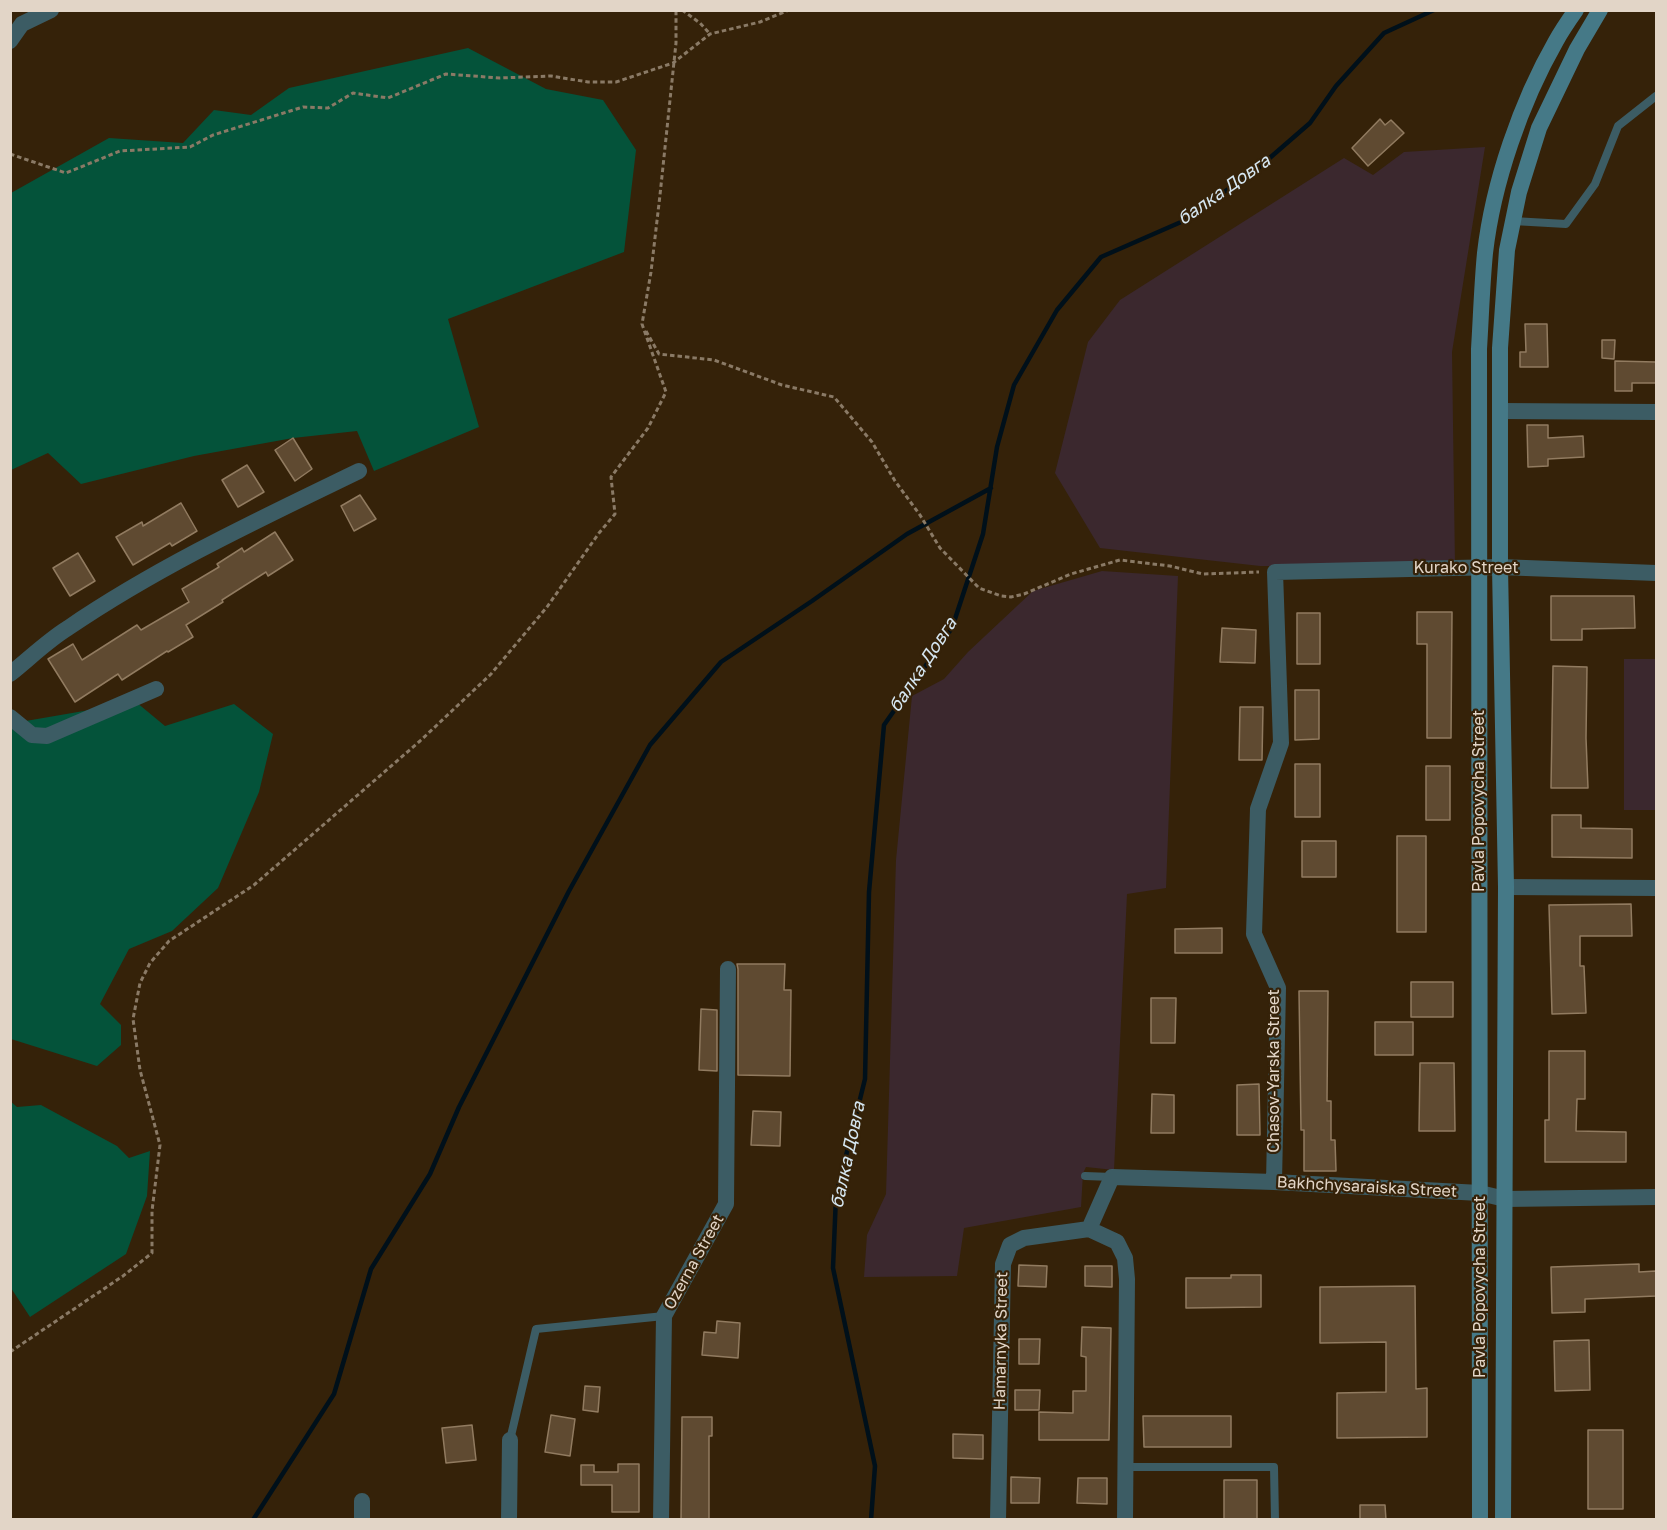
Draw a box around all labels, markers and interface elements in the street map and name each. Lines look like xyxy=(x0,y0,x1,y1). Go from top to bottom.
water label: балка Довга xyxy=(1173,150,1275,230)
street label: Kurako Street xyxy=(1413,558,1519,578)
water label: балка Довга xyxy=(884,614,962,716)
street label: Pavla Popovycha Street xyxy=(1469,710,1489,892)
street label: Chasov-Yarska Street xyxy=(1264,989,1284,1153)
water label: балка Довга xyxy=(826,1100,870,1210)
street label: Bakhchysaraiska Street xyxy=(1276,1173,1458,1201)
street label: Pavla Popovycha Street xyxy=(1470,1196,1490,1378)
street label: Ozerna Street xyxy=(660,1211,728,1313)
street label: Hamarnyka Street xyxy=(990,1272,1012,1410)

